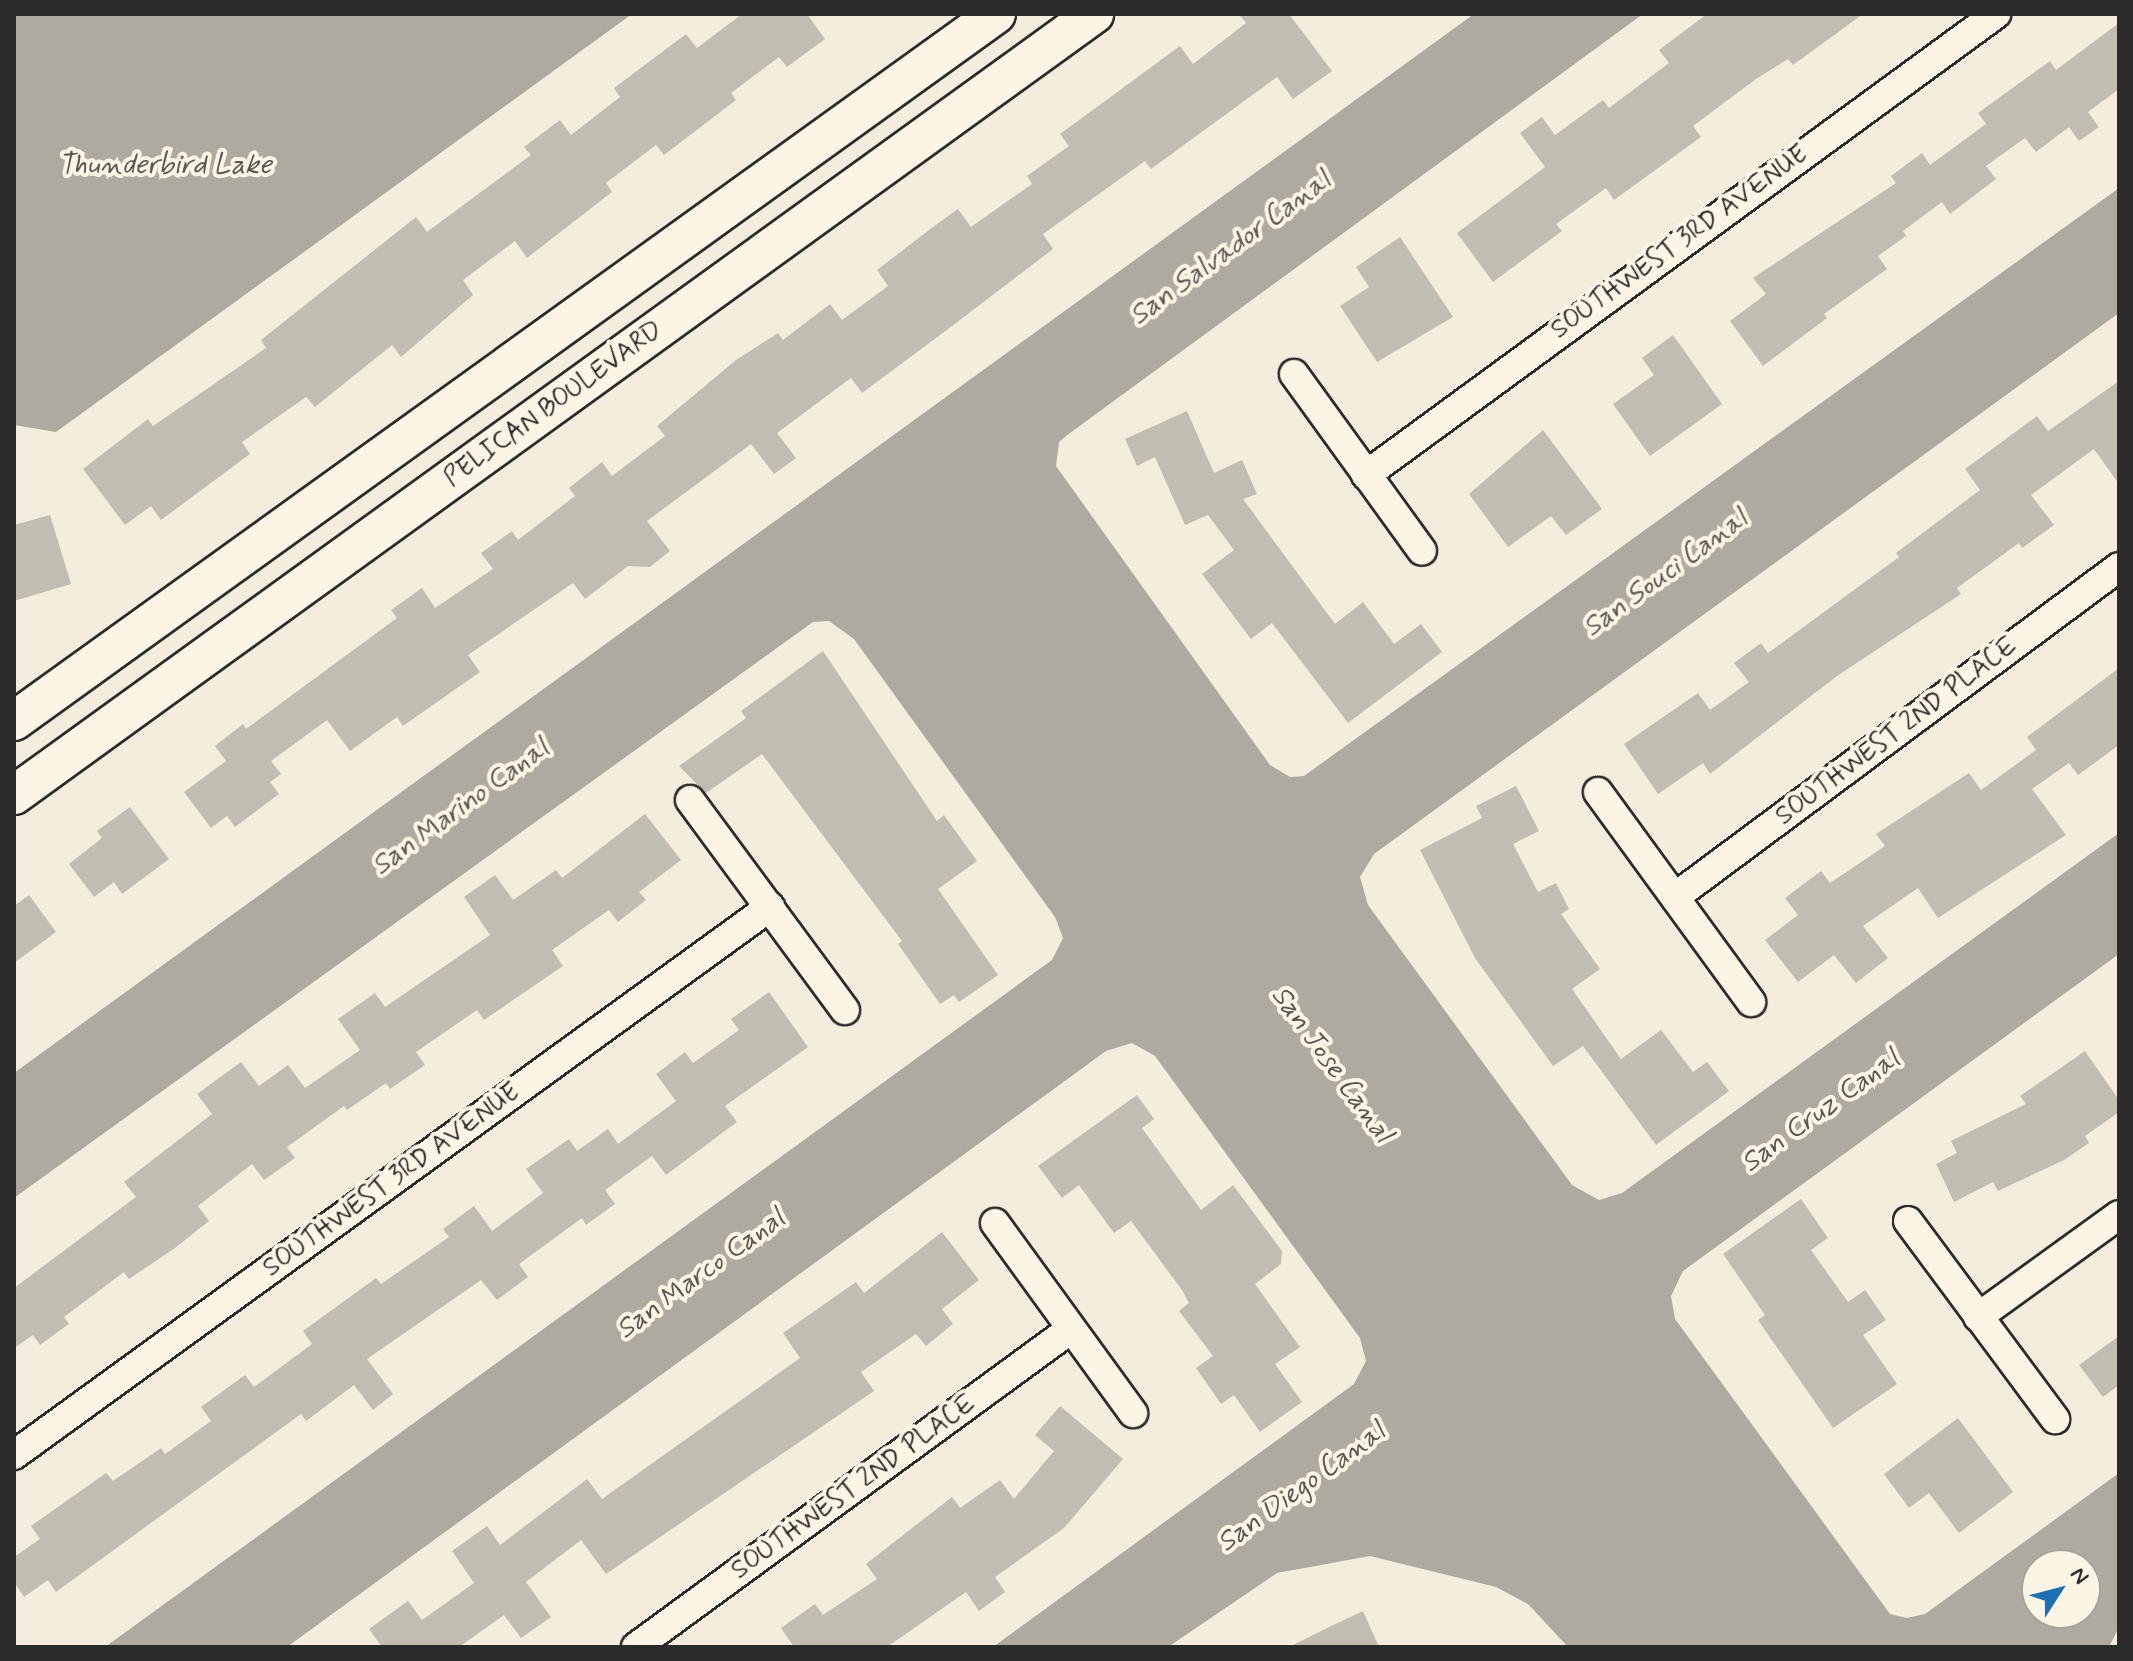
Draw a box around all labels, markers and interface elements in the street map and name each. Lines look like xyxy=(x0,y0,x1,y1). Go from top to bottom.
street label: SOUTHWEST 3RD AVENUE xyxy=(1546,140,1814,346)
water label: Thunderbird Lake xyxy=(57,149,273,183)
water label: San Salvador Canal xyxy=(1129,169,1333,329)
street label: PELICAN BOULEVARD xyxy=(439,315,669,495)
water label: San Souci Canal xyxy=(1581,506,1751,642)
street label: SOUTHWEST 2ND PLACE xyxy=(1771,632,2023,832)
water label: San Marino Canal xyxy=(363,730,559,886)
water label: San Jose Canal xyxy=(1264,982,1398,1148)
water label: San Cruz Canal xyxy=(1735,1043,1907,1181)
street label: SOUTHWEST 3RD AVENUE xyxy=(258,1078,526,1284)
water label: San Marco Canal xyxy=(609,1202,793,1348)
street label: SOUTHWEST 2ND PLACE xyxy=(727,1390,981,1586)
water label: San Diego Canal xyxy=(1215,1418,1389,1558)
north arrow xyxy=(2021,1549,2101,1629)
text: N xyxy=(2063,1562,2094,1590)

